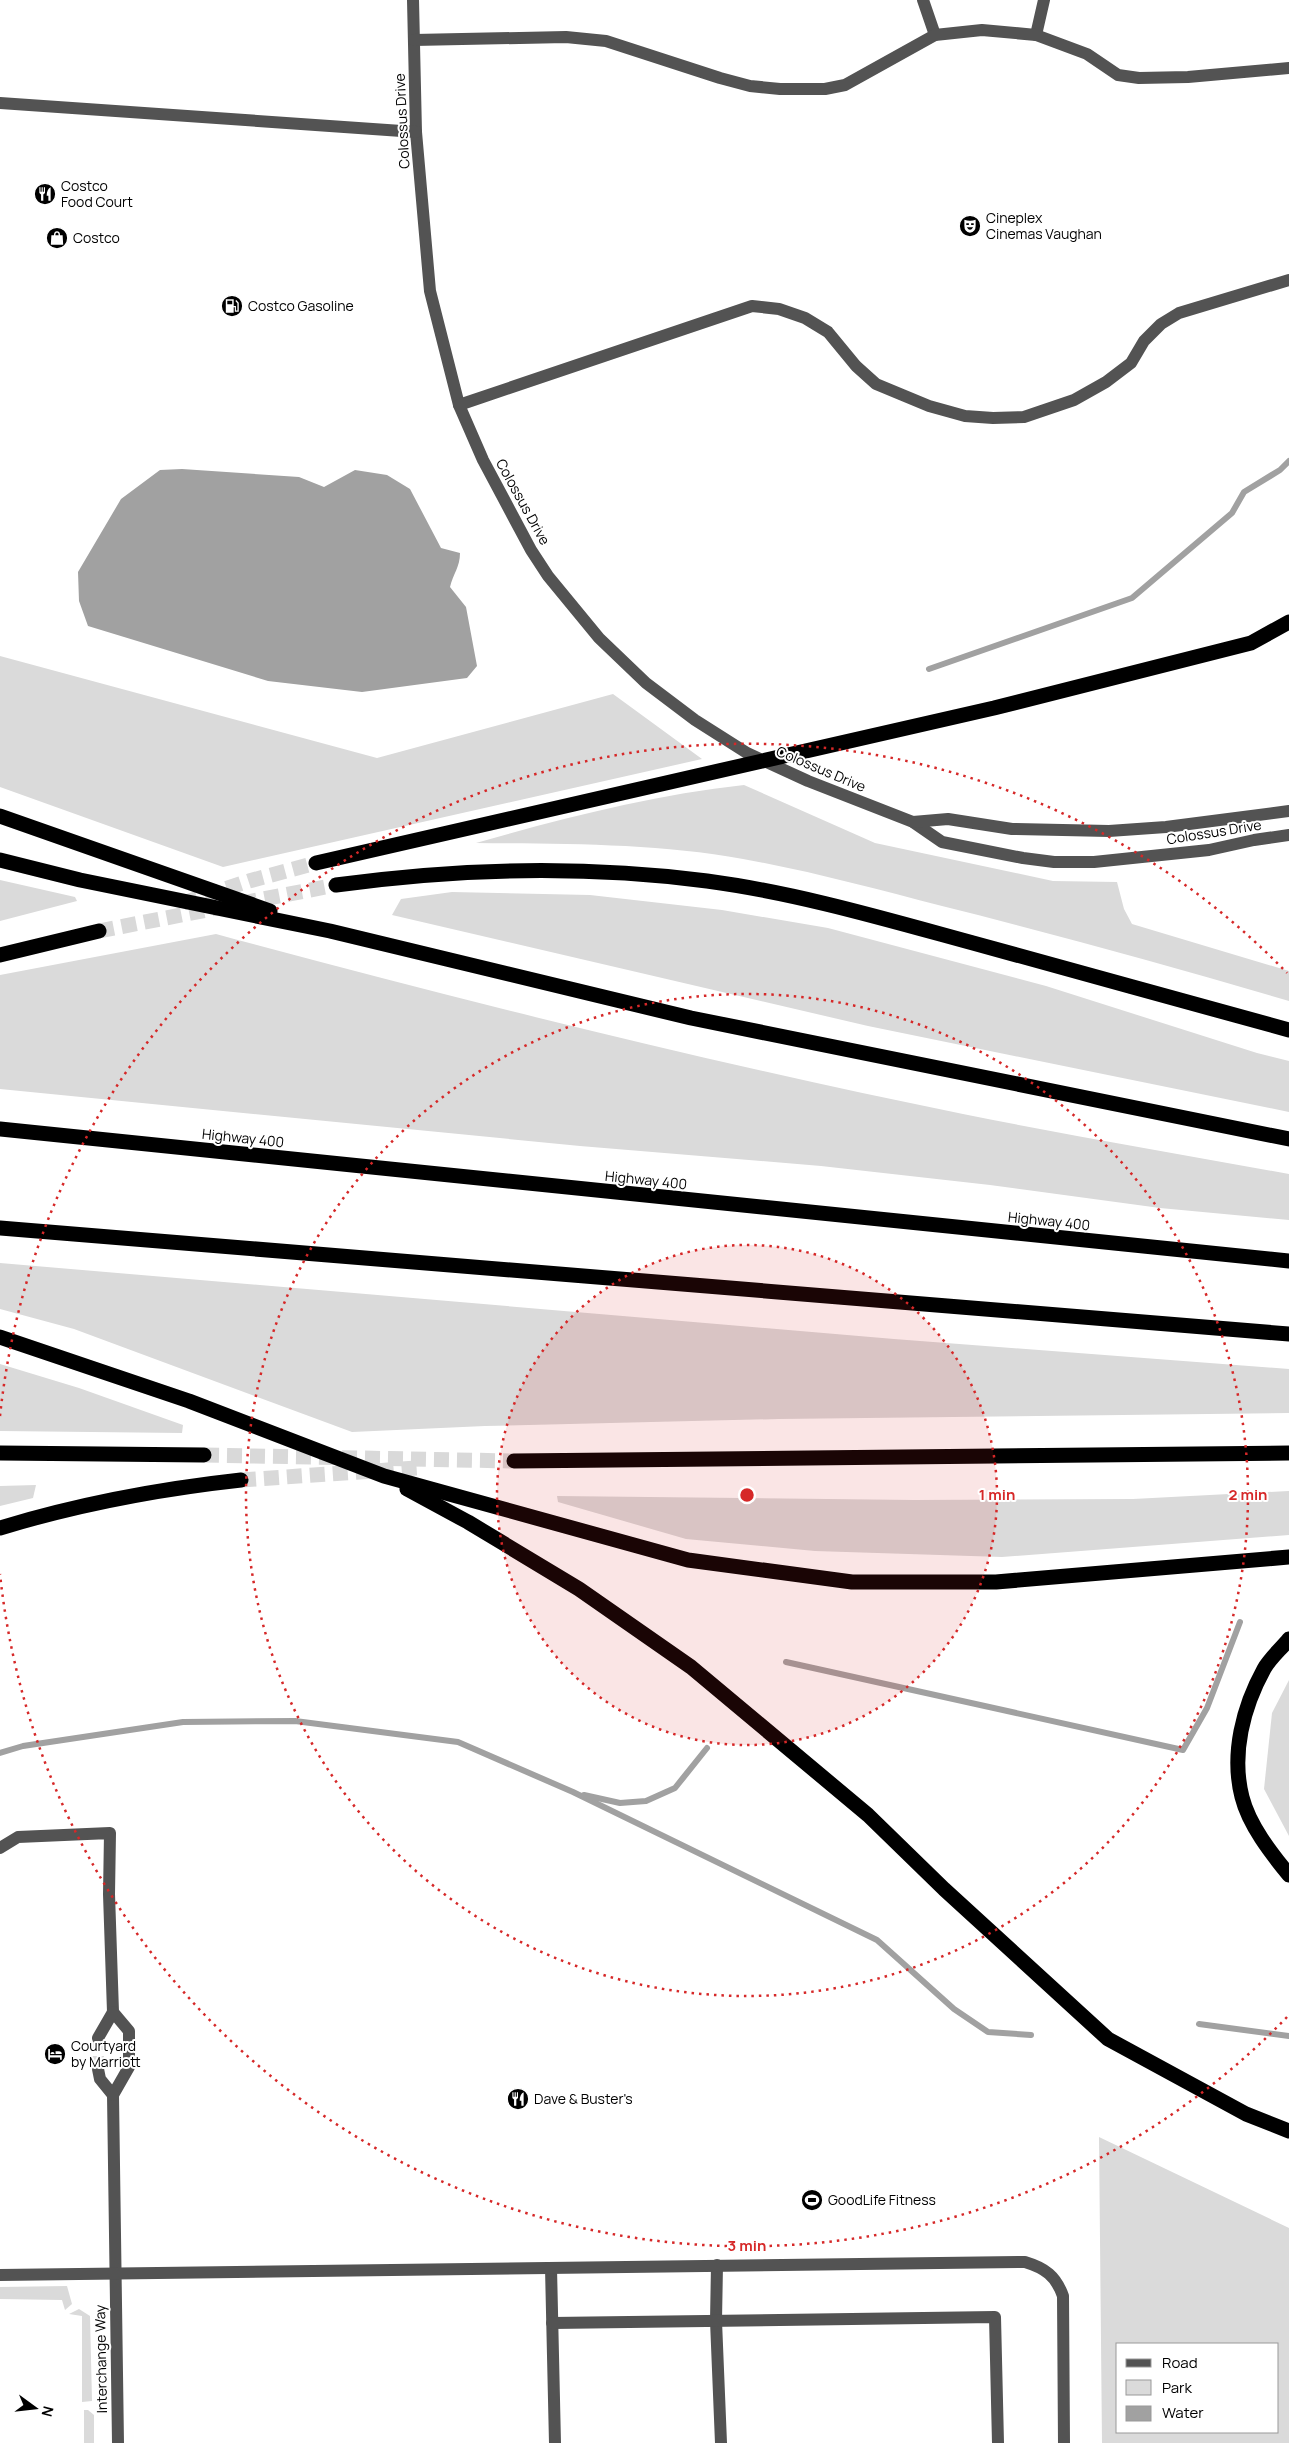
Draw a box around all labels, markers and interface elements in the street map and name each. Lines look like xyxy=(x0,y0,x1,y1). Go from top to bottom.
street label: Colossus Drive xyxy=(390,73,413,169)
place label: Costco Food Court xyxy=(61,176,133,211)
restaurant icon: Costco Food Court xyxy=(33,182,57,206)
place label: Cineplex Cinemas Vaughan xyxy=(986,208,1102,243)
theatre icon: Cineplex Cinemas Vaughan xyxy=(958,214,982,238)
shop icon: Costco xyxy=(45,226,69,250)
place label: Costco xyxy=(73,228,120,247)
fuel station icon: Costco Gasoline xyxy=(220,294,244,318)
place label: Costco Gasoline xyxy=(248,296,354,315)
street label: Colossus Drive xyxy=(492,455,555,548)
street label: Colossus Drive xyxy=(773,741,869,796)
street label: Colossus Drive xyxy=(1165,815,1263,848)
street label: Highway 400 xyxy=(201,1124,285,1151)
street label: Highway 400 xyxy=(604,1166,688,1193)
street label: Highway 400 xyxy=(1007,1207,1091,1234)
text: 1 min xyxy=(979,1484,1015,1505)
text: 2 min xyxy=(1228,1484,1268,1505)
centre of rings xyxy=(738,1486,756,1504)
place label: Courtyard by Marriott xyxy=(71,2036,141,2071)
hotel icon: Courtyard by Marriott xyxy=(43,2042,67,2066)
restaurant icon: Dave & Buster's xyxy=(506,2087,530,2111)
place label: Dave & Buster's xyxy=(534,2089,633,2108)
sports icon: GoodLife Fitness xyxy=(800,2188,824,2212)
place label: GoodLife Fitness xyxy=(828,2190,936,2209)
text: 3 min xyxy=(728,2235,766,2256)
street label: Interchange Way xyxy=(90,2304,111,2413)
legend xyxy=(1116,2343,1279,2433)
text: Road xyxy=(1162,2352,1198,2373)
text: Park xyxy=(1162,2377,1192,2398)
north arrow xyxy=(10,2383,60,2433)
text: Water xyxy=(1162,2402,1204,2423)
text: N xyxy=(38,2404,59,2419)

